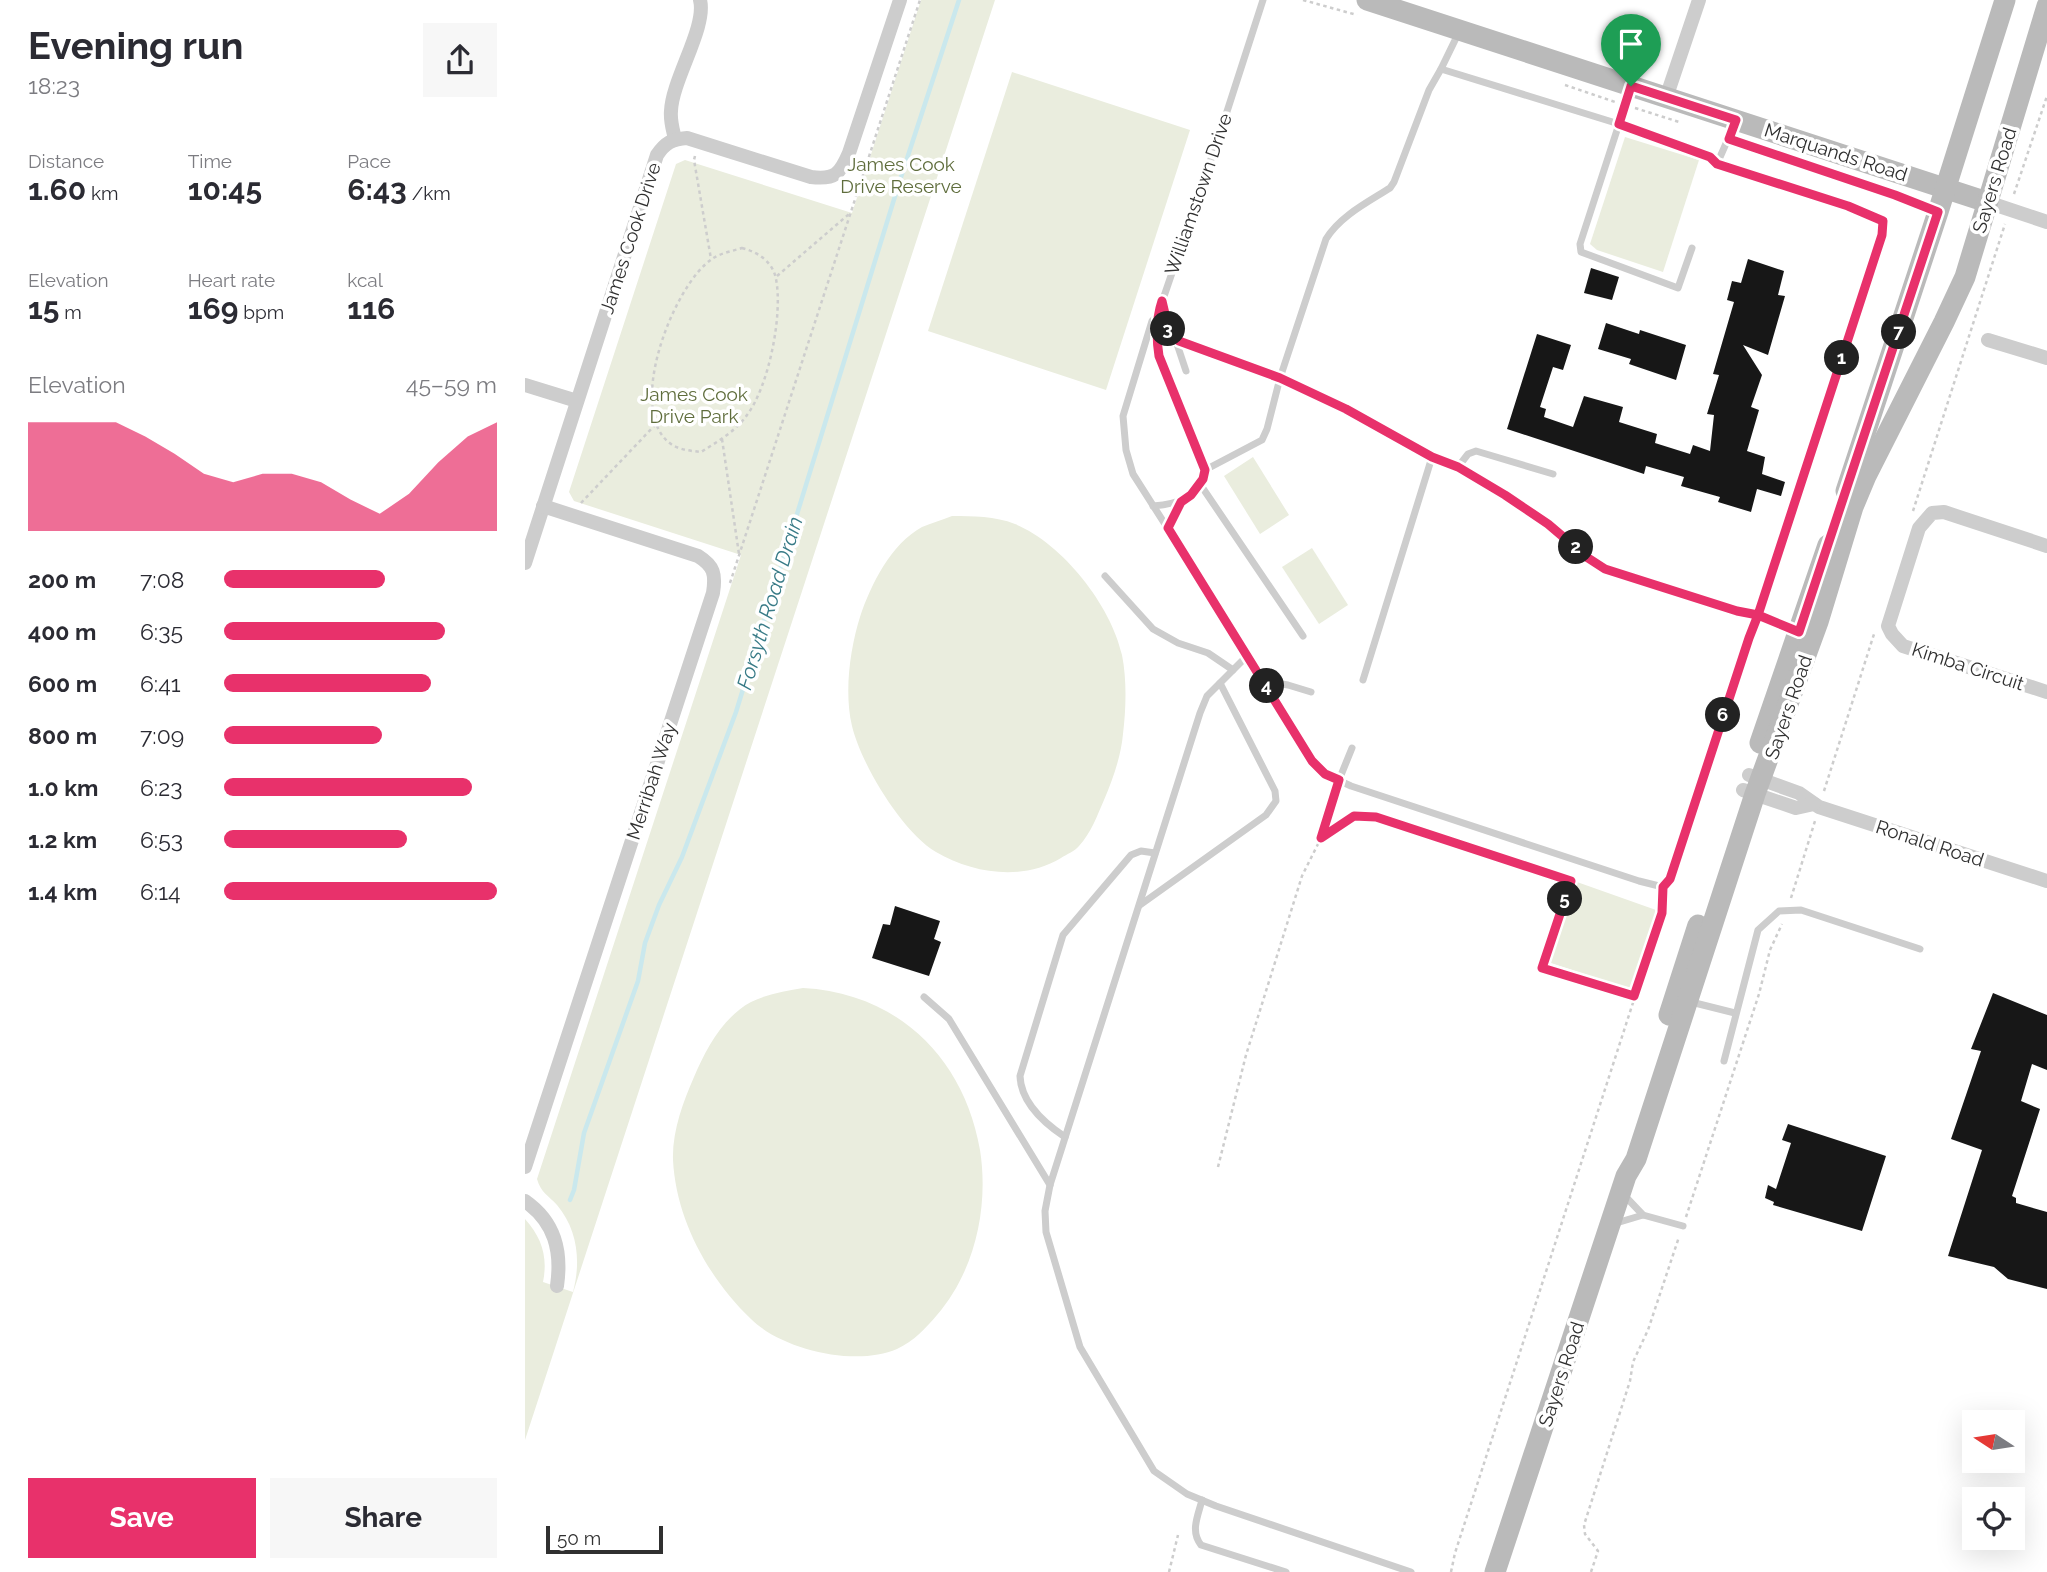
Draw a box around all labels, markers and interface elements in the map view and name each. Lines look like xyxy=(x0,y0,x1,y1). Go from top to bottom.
pin xyxy=(1601,14,1661,86)
text: Evening run xyxy=(28,23,243,68)
button: share xyxy=(423,23,497,97)
icon: arrive xyxy=(1612,25,1650,63)
text: 18:23 xyxy=(28,72,80,99)
street label: Williamstown Drive xyxy=(1160,110,1236,278)
street label: Marquands Road xyxy=(1762,118,1910,186)
street label: Sayers Road xyxy=(1968,125,2020,235)
text: Distance xyxy=(28,150,104,172)
text: Time xyxy=(188,150,232,172)
text: Pace xyxy=(347,150,391,172)
park label: James Cook Drive Reserve xyxy=(840,153,962,197)
street label: James Cook Drive xyxy=(595,160,665,316)
text: 1.60 xyxy=(28,172,86,207)
text: 10:45 xyxy=(188,172,262,207)
text: 6:43 xyxy=(347,172,407,207)
text: km xyxy=(86,182,119,204)
text: /km xyxy=(407,182,451,204)
text: Elevation xyxy=(28,269,109,291)
text: Heart rate xyxy=(188,269,275,291)
text: kcal xyxy=(347,269,383,291)
text: 15 xyxy=(28,291,59,326)
text: 169 xyxy=(188,291,238,326)
text: 116 xyxy=(347,291,395,326)
text: m xyxy=(59,301,82,323)
text: bpm xyxy=(238,301,284,323)
pin: 3 xyxy=(1151,312,1185,346)
pin: 7 xyxy=(1881,314,1917,350)
text: 3 xyxy=(1162,317,1173,339)
text: 7 xyxy=(1893,320,1904,342)
pin: 1 xyxy=(1825,340,1859,376)
text: 1 xyxy=(1837,346,1846,368)
text: Elevation xyxy=(28,371,126,398)
text: 45–59 m xyxy=(406,371,497,398)
park label: James Cook Drive Park xyxy=(640,383,748,427)
water label: Forsyth Road Drain xyxy=(731,513,808,692)
pin: 2 xyxy=(1559,530,1593,564)
text: 2 xyxy=(1570,535,1581,557)
text: 200 m xyxy=(28,566,96,593)
text: 7:08 xyxy=(140,566,184,593)
text: 400 m xyxy=(28,618,96,645)
text: 6:35 xyxy=(140,618,183,645)
street label: Kimba Circuit xyxy=(1909,638,2027,695)
street label: Sayers Road xyxy=(1760,652,1816,762)
pin: 4 xyxy=(1249,668,1285,704)
text: 600 m xyxy=(28,670,97,697)
text: 6:41 xyxy=(140,670,181,697)
text: 4 xyxy=(1261,674,1272,696)
pin: 6 xyxy=(1705,698,1741,732)
text: 6 xyxy=(1717,703,1728,725)
street label: Merribah Way xyxy=(622,720,680,842)
text: 800 m xyxy=(28,722,97,749)
text: 7:09 xyxy=(140,722,184,749)
text: 1.0 km xyxy=(28,774,98,801)
text: 6:23 xyxy=(140,774,182,801)
street label: Ronald Road xyxy=(1873,815,1987,871)
text: 1.2 km xyxy=(28,826,97,853)
text: 6:53 xyxy=(140,826,183,853)
text: 1.4 km xyxy=(28,878,97,905)
text: 6:14 xyxy=(140,878,181,905)
pin: 5 xyxy=(1548,881,1583,916)
text: 5 xyxy=(1559,887,1570,909)
street label: Sayers Road xyxy=(1534,1319,1588,1429)
north arrow xyxy=(1962,1410,2025,1474)
map controls xyxy=(1962,1410,2025,1550)
button: Save xyxy=(28,1478,256,1558)
button: Share xyxy=(270,1478,497,1558)
button: locate xyxy=(1962,1487,2025,1550)
scale bar xyxy=(546,1523,663,1555)
text: 50 m xyxy=(557,1527,601,1549)

